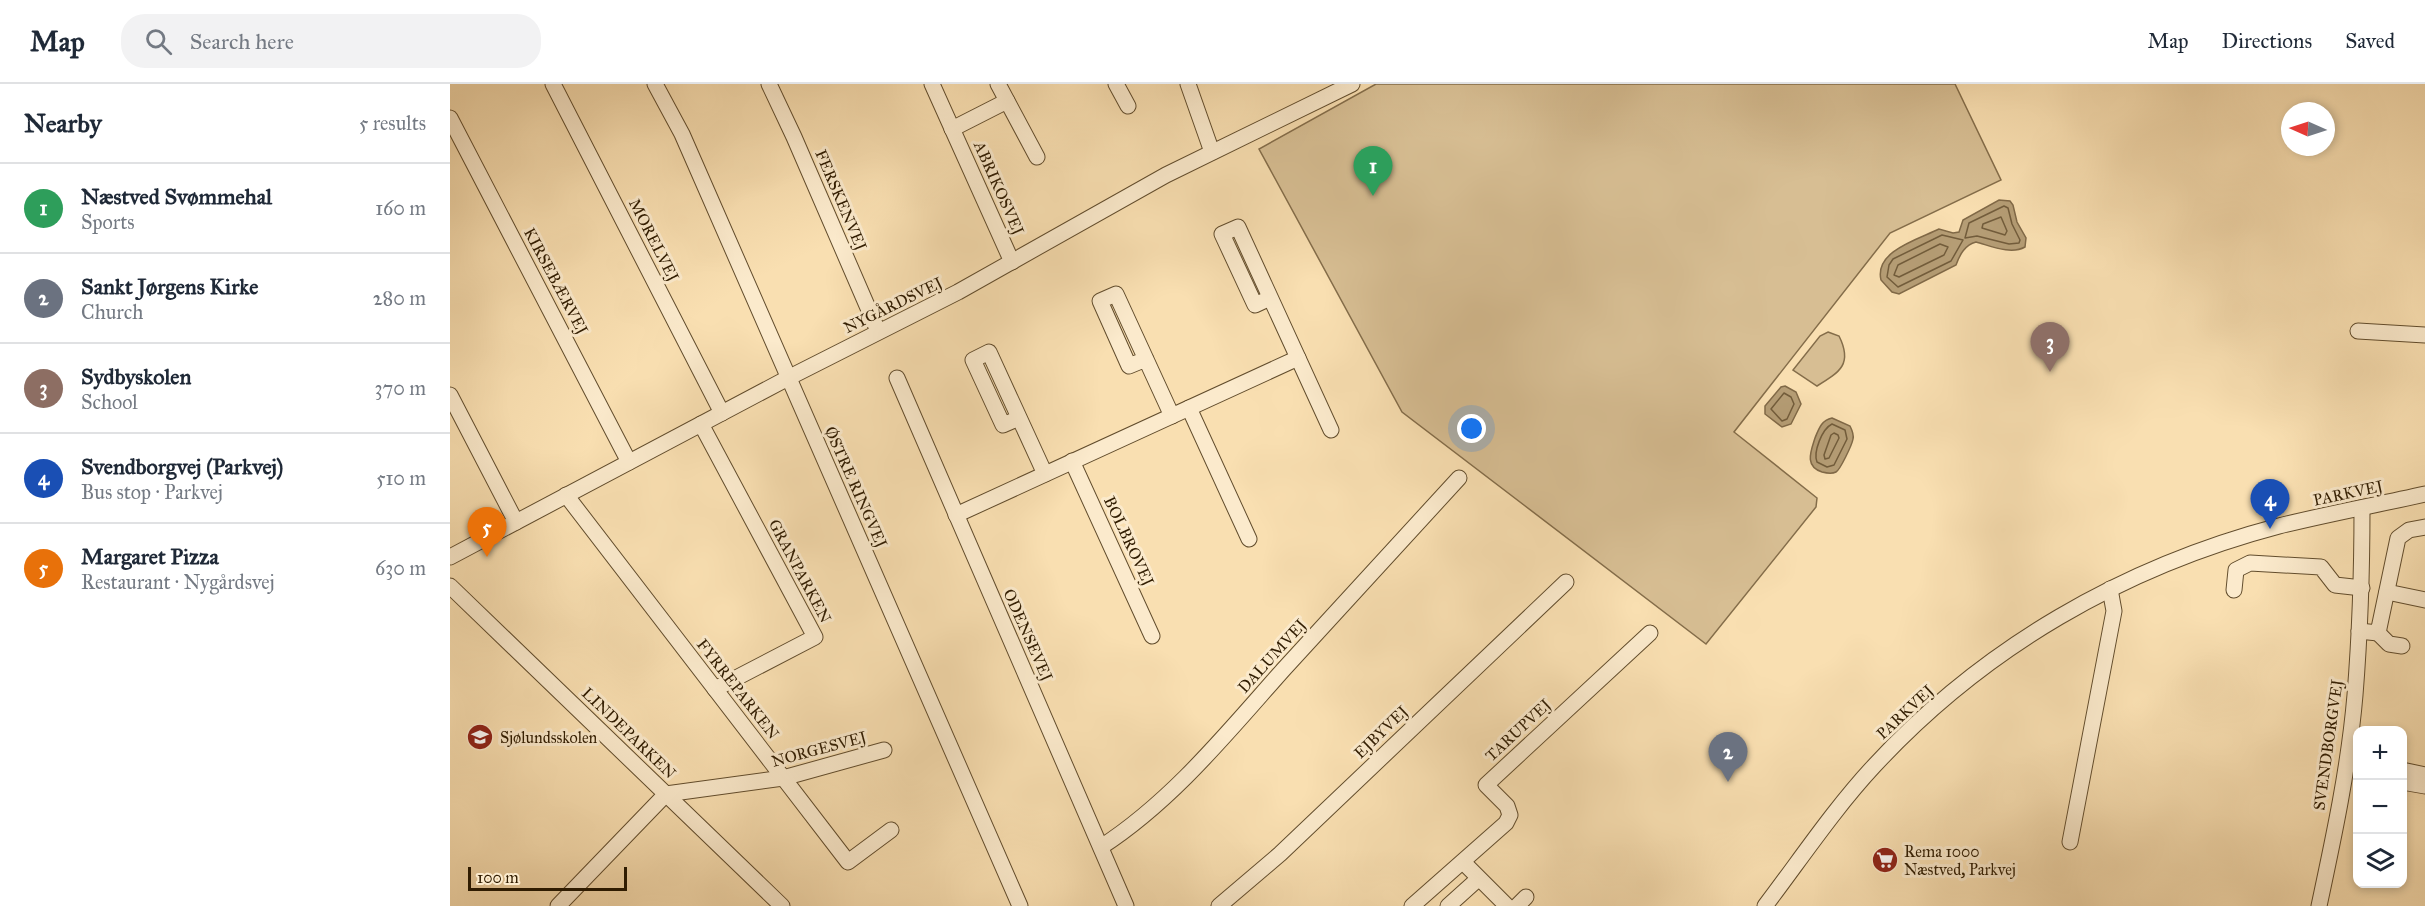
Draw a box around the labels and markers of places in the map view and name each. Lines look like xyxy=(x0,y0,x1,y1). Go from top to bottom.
pin: 1 xyxy=(1354,147,1392,196)
pin: 3 xyxy=(2030,322,2070,372)
pin: 4 xyxy=(2250,480,2290,529)
pin: 5 xyxy=(468,508,507,557)
school or university icon: Sjølundsskolen xyxy=(465,722,495,752)
place label: Sjølundsskolen xyxy=(500,728,598,747)
pin: 2 xyxy=(1708,732,1748,782)
place label: Rema 1000 Næstved, Parkvej xyxy=(1904,842,2016,879)
supermarket icon: Rema 1000 Næstved, Parkvej xyxy=(1870,845,1900,875)

